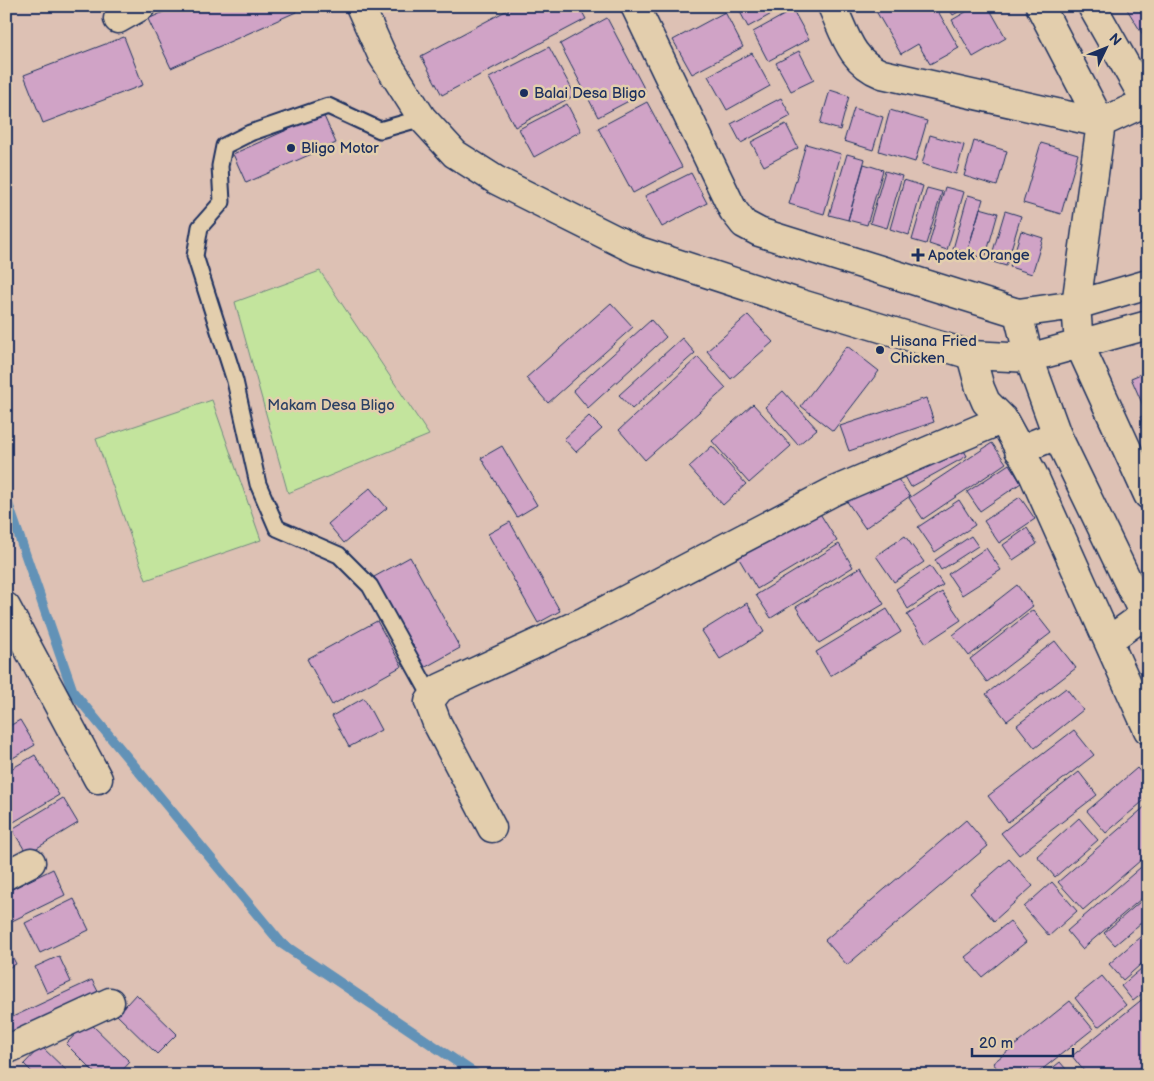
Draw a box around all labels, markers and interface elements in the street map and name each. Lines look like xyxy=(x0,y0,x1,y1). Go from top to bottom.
north arrow xyxy=(1082,22,1132,72)
text: N xyxy=(1105,30,1125,49)
place label: Balai Desa Bligo xyxy=(534,84,646,103)
marker: Balai Desa Bligo xyxy=(518,87,530,99)
place label: Bligo Motor xyxy=(301,139,379,158)
marker: Bligo Motor xyxy=(285,142,297,154)
place label: Apotek Orange xyxy=(928,246,1030,265)
marker: Apotek Orange xyxy=(912,249,924,261)
place label: Hisana Fried Chicken xyxy=(890,332,977,368)
marker: Hisana Fried Chicken xyxy=(874,344,886,356)
park label: Makam Desa Bligo xyxy=(267,396,395,415)
scale bar xyxy=(972,1026,1073,1058)
text: 20 m xyxy=(979,1034,1013,1053)

